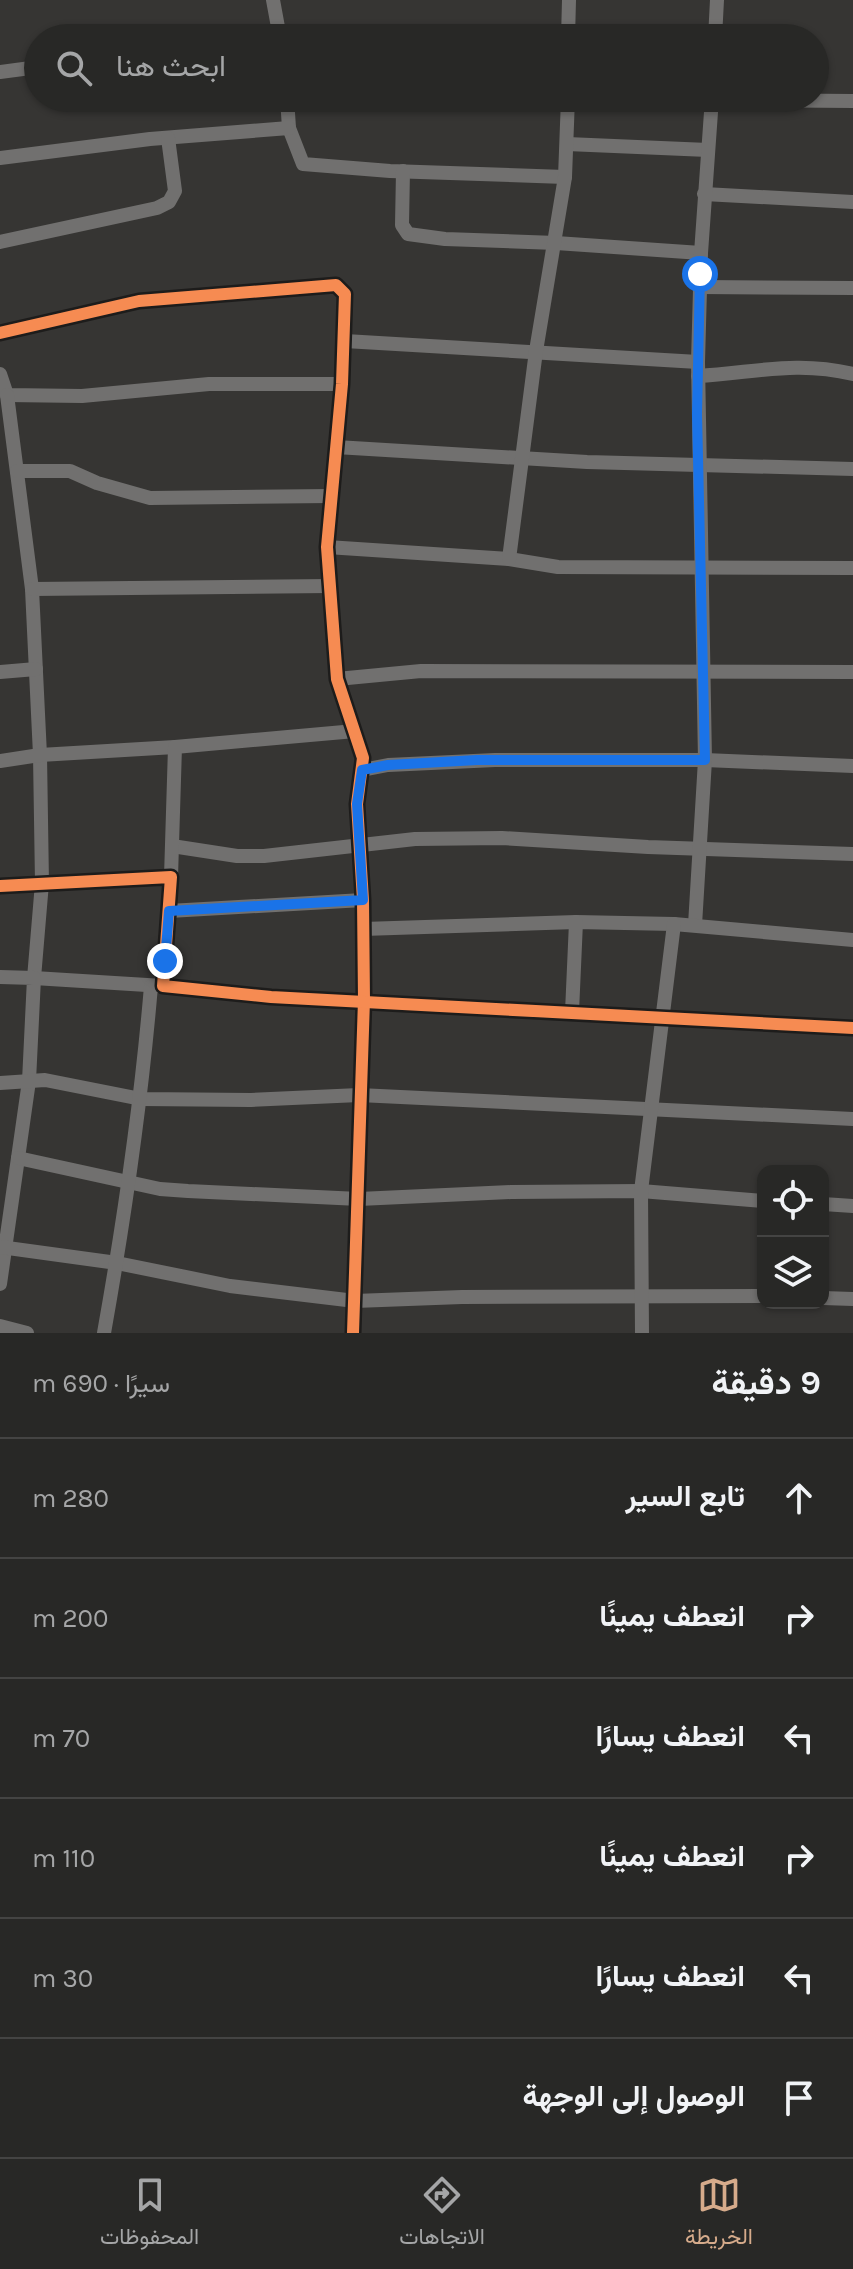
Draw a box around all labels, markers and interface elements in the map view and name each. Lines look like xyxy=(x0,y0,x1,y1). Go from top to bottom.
search box xyxy=(24,24,829,112)
icon: search xyxy=(52,46,96,90)
text: ابحث هنا xyxy=(116,48,226,84)
route start xyxy=(682,256,718,292)
route end xyxy=(147,943,183,979)
map controls xyxy=(757,1165,829,1309)
button: locate xyxy=(757,1165,829,1237)
button: layers xyxy=(757,1237,829,1309)
text: 9 دقيقة xyxy=(711,1363,821,1403)
text: سيرًا · 690 m xyxy=(32,1368,170,1399)
icon: ahead xyxy=(777,1476,821,1520)
text: تابع السير xyxy=(626,1478,745,1514)
text: 280 m xyxy=(32,1483,109,1514)
icon: right xyxy=(777,1596,821,1640)
text: انعطف يمينًا xyxy=(599,1598,745,1634)
text: 200 m xyxy=(32,1603,108,1634)
icon: left xyxy=(777,1716,821,1760)
text: انعطف يسارًا xyxy=(595,1718,745,1754)
text: 70 m xyxy=(32,1723,90,1754)
icon: right xyxy=(777,1836,821,1880)
text: انعطف يمينًا xyxy=(599,1838,745,1874)
text: 110 m xyxy=(32,1843,95,1874)
icon: left xyxy=(777,1956,821,2000)
text: انعطف يسارًا xyxy=(595,1958,745,1994)
text: 30 m xyxy=(32,1963,93,1994)
icon: arrive xyxy=(777,2076,821,2120)
text: الوصول إلى الوجهة xyxy=(522,2078,745,2114)
tab: المحفوظات xyxy=(100,2173,199,2256)
tab: الاتجاهات xyxy=(399,2173,485,2256)
tab: الخريطة xyxy=(685,2173,753,2256)

